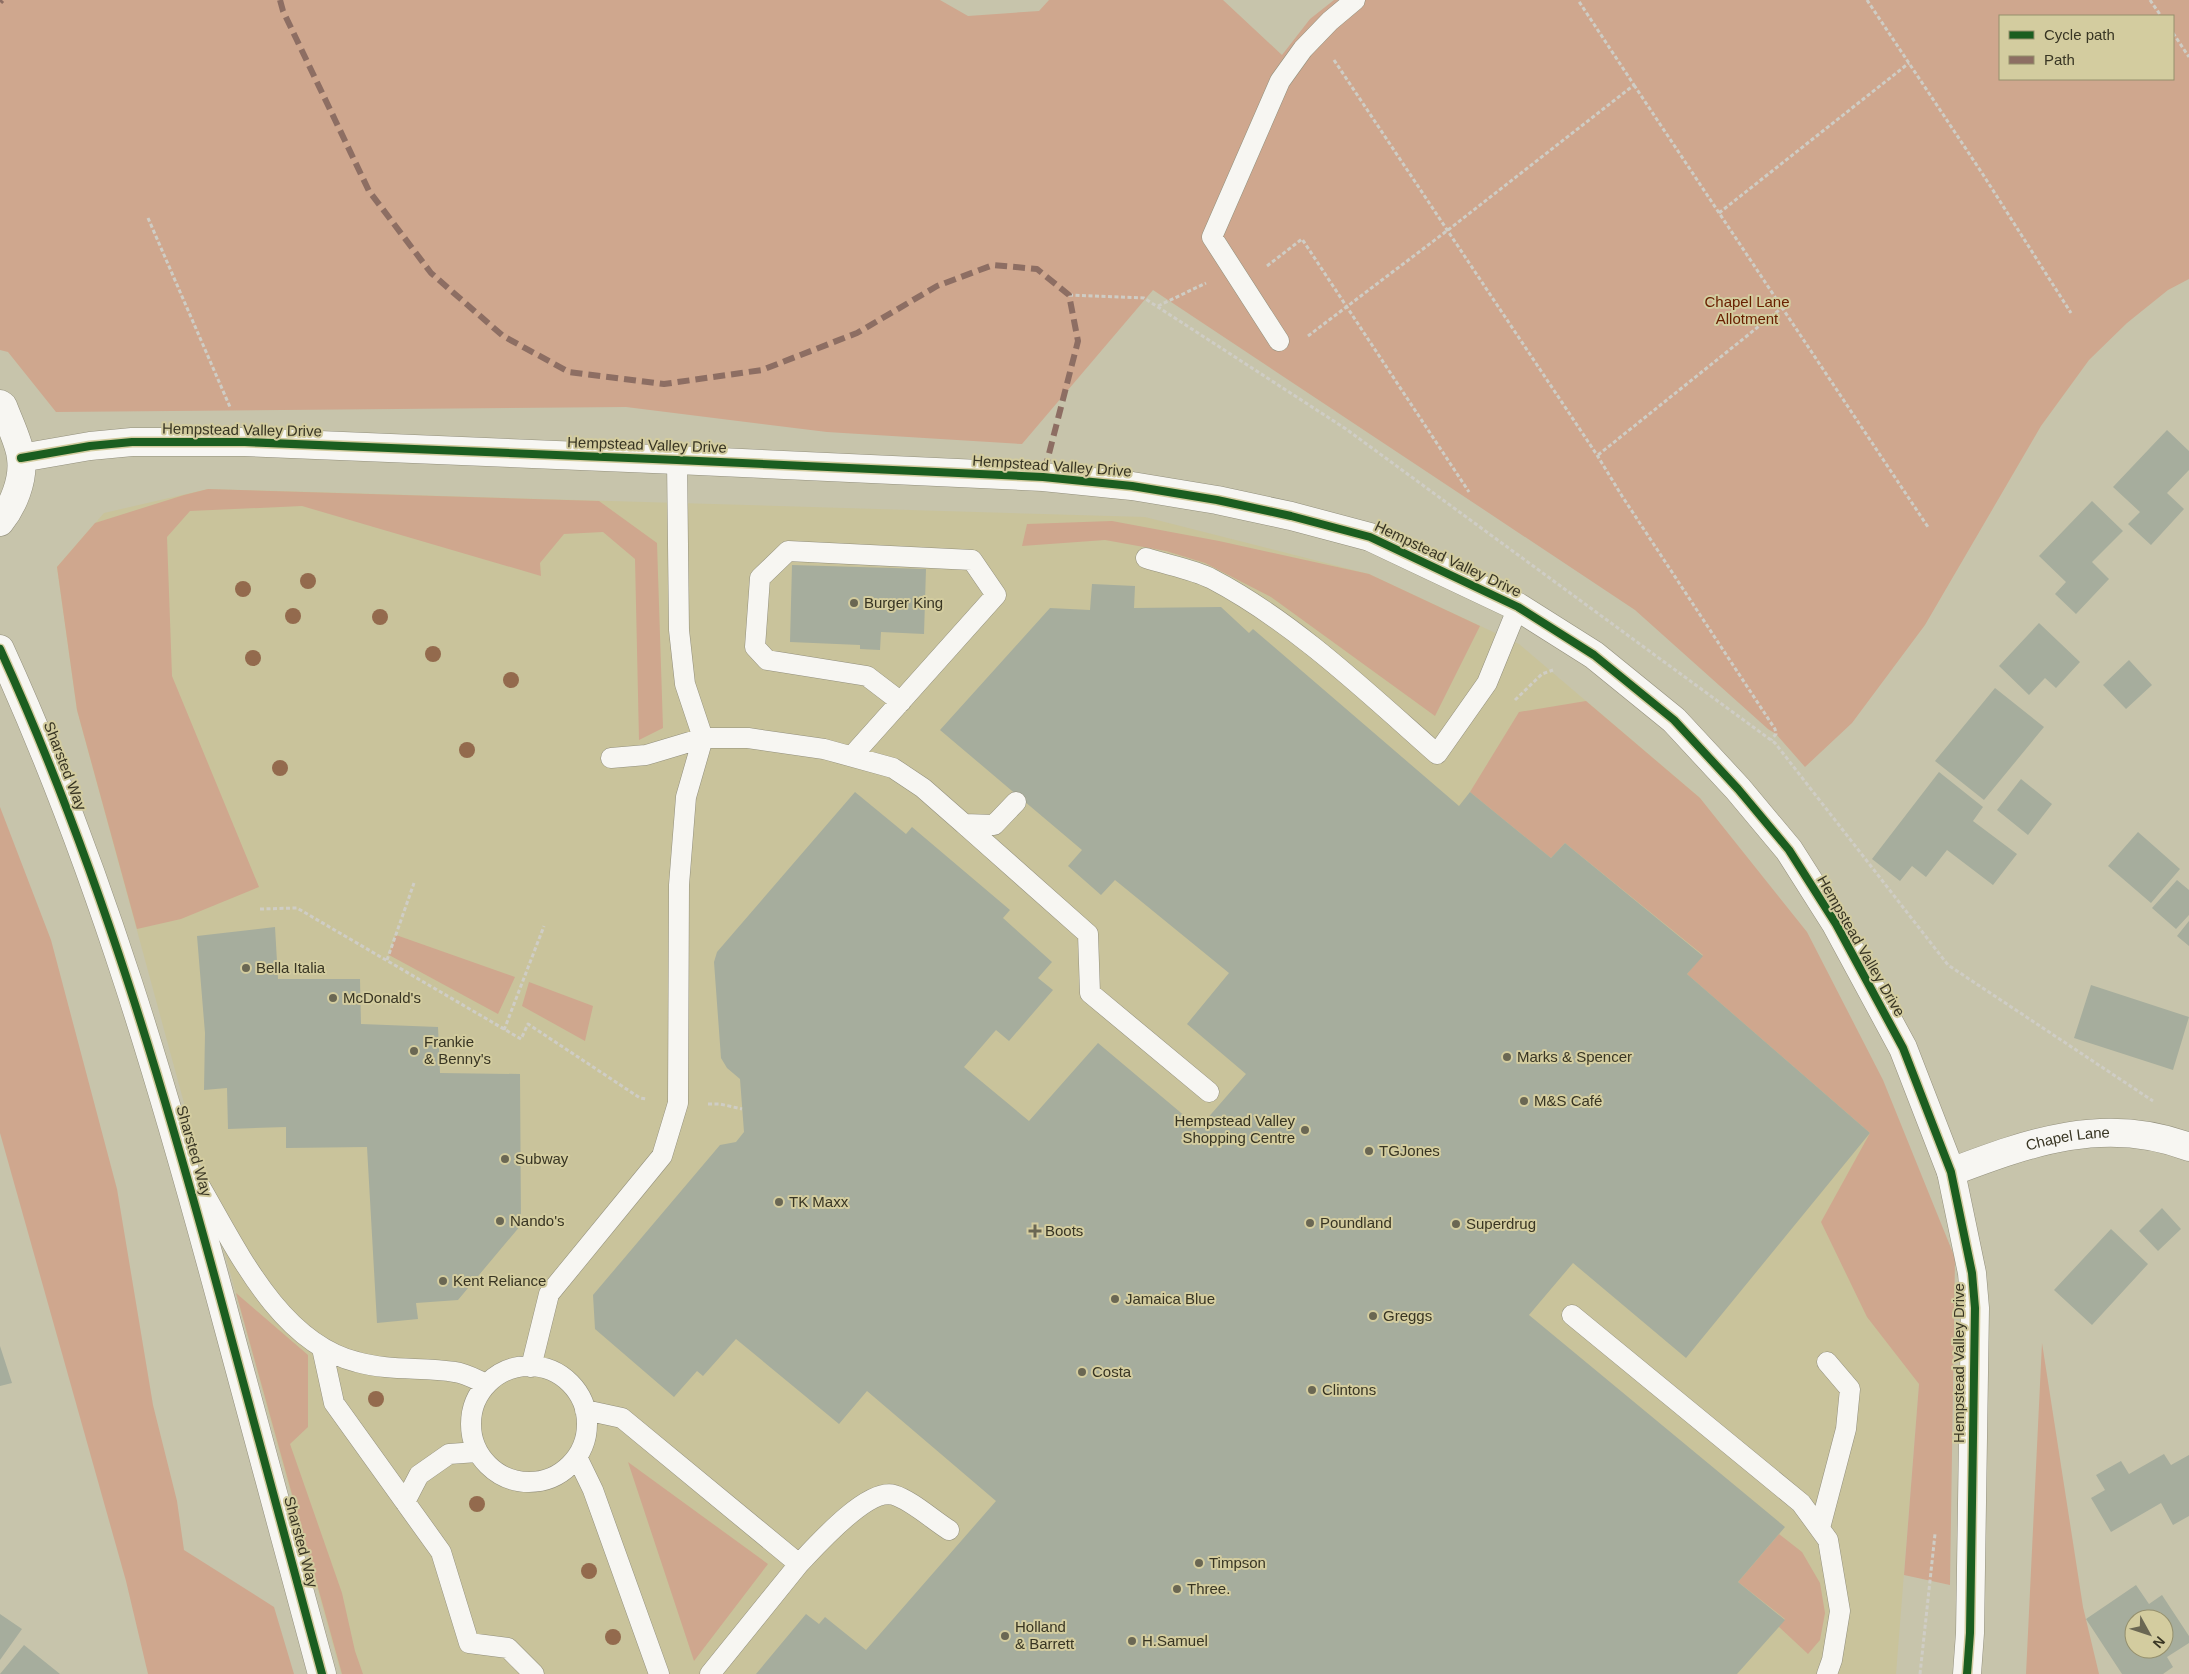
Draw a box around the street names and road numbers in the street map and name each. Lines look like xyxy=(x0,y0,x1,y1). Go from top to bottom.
street label: Hempstead Valley Drive xyxy=(162,420,322,439)
street label: Hempstead Valley Drive xyxy=(567,433,727,456)
street label: Hempstead Valley Drive xyxy=(972,451,1132,480)
street label: Hempstead Valley Drive xyxy=(1372,517,1524,600)
street label: Sharsted Way xyxy=(41,719,90,813)
street label: Hempstead Valley Drive xyxy=(1814,872,1909,1019)
street label: Sharsted Way xyxy=(173,1104,216,1199)
street label: Chapel Lane xyxy=(2024,1124,2110,1154)
street label: Hempstead Valley Drive xyxy=(1950,1283,1967,1443)
street label: Sharsted Way xyxy=(281,1494,322,1590)

